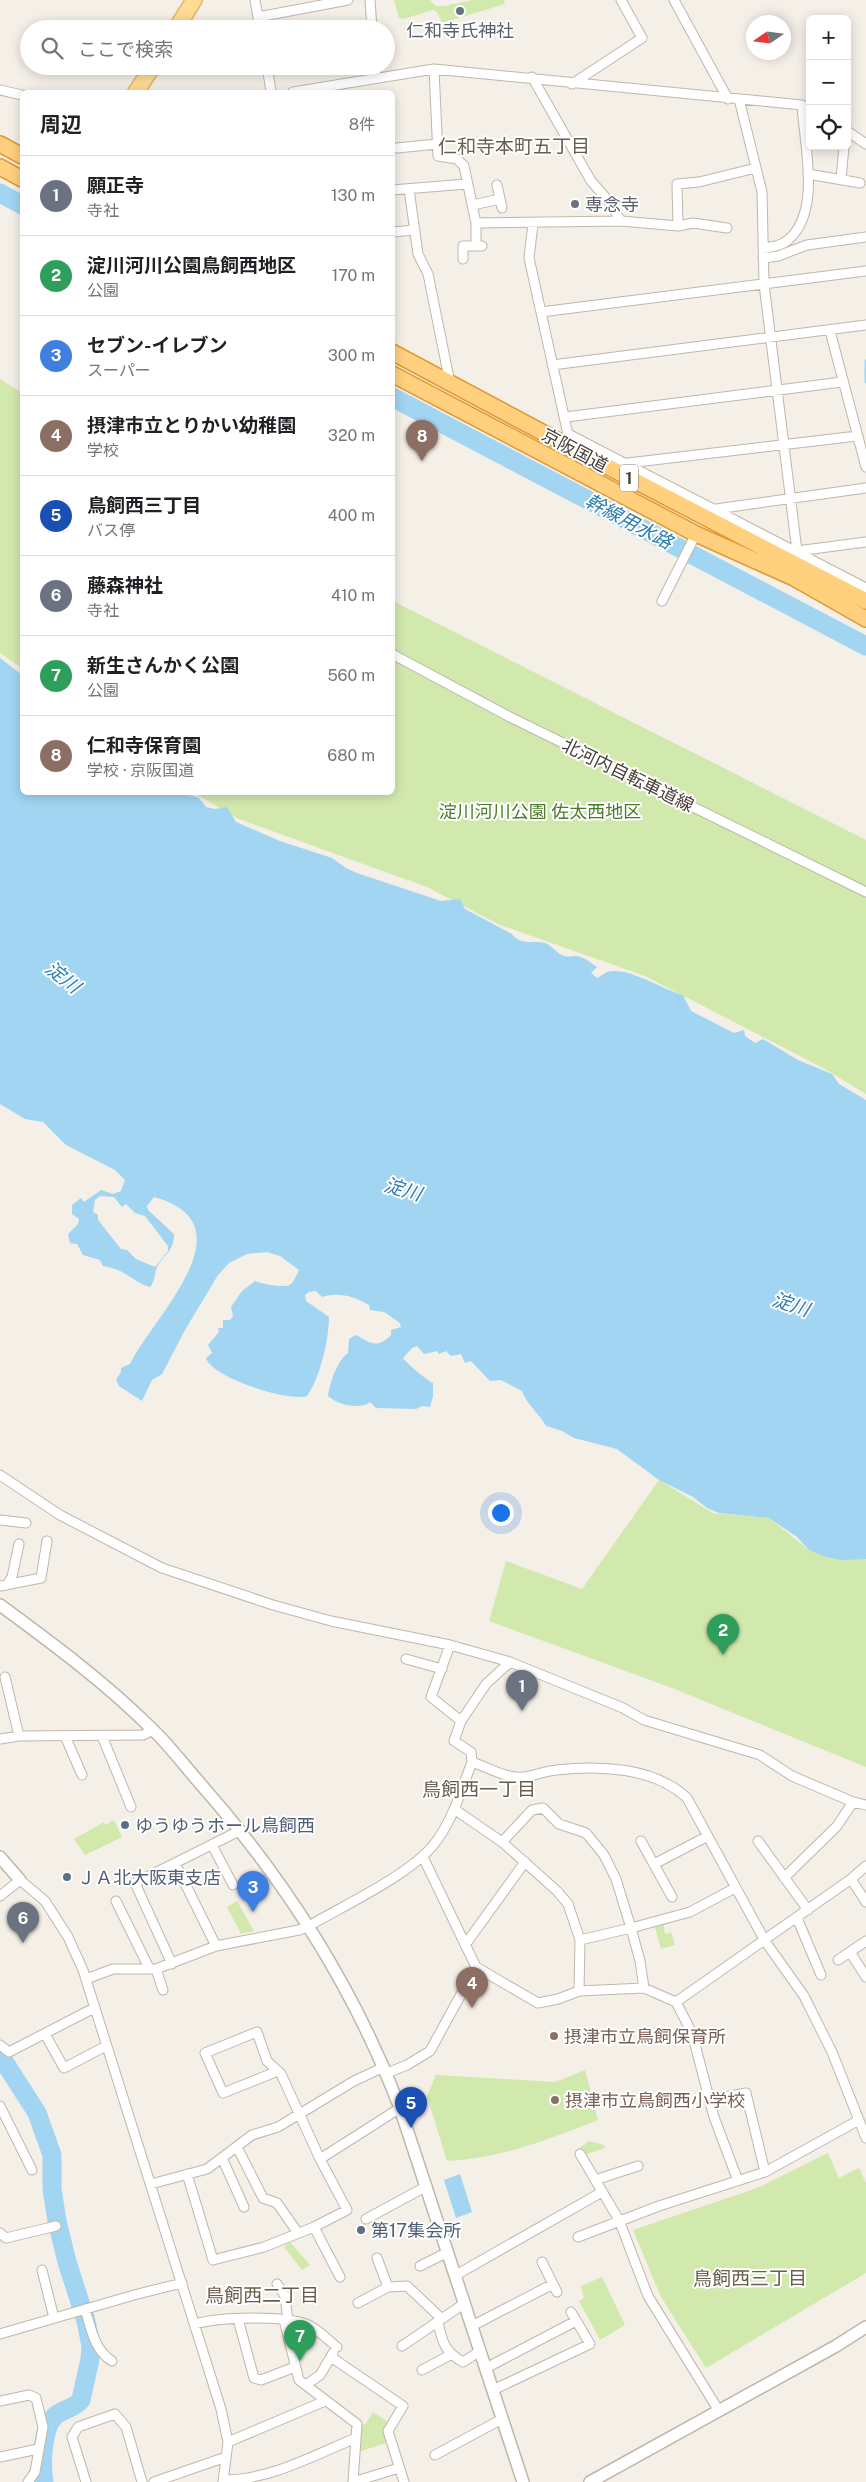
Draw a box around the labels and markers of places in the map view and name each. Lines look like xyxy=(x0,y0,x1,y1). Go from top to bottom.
marker: 仁和寺氏神社 xyxy=(454,5,466,17)
place label: 仁和寺氏神社 xyxy=(406,20,514,41)
place label: 専念寺 xyxy=(585,194,639,215)
marker: 専念寺 xyxy=(569,198,581,210)
pin: 8 xyxy=(406,420,438,461)
pin: 2 xyxy=(707,1614,739,1655)
pin: 1 xyxy=(506,1670,538,1711)
place label: ゆうゆうホール鳥飼西 xyxy=(135,1815,315,1836)
marker: ゆうゆうホール鳥飼西 xyxy=(119,1819,131,1831)
place label: ＪＡ北大阪東支店 xyxy=(77,1867,221,1888)
marker: ＪＡ北大阪東支店 xyxy=(61,1871,73,1883)
pin: 3 xyxy=(237,1871,269,1912)
pin: 6 xyxy=(7,1902,39,1943)
pin: 4 xyxy=(456,1967,488,2008)
place label: 摂津市立鳥飼保育所 xyxy=(564,2026,726,2047)
marker: 摂津市立鳥飼保育所 xyxy=(548,2030,560,2042)
pin: 5 xyxy=(395,2087,427,2128)
place label: 摂津市立鳥飼西小学校 xyxy=(565,2090,745,2111)
marker: 摂津市立鳥飼西小学校 xyxy=(549,2094,561,2106)
place label: 第17集会所 xyxy=(371,2220,461,2241)
marker: 第17集会所 xyxy=(355,2224,367,2236)
pin: 7 xyxy=(284,2320,316,2361)

